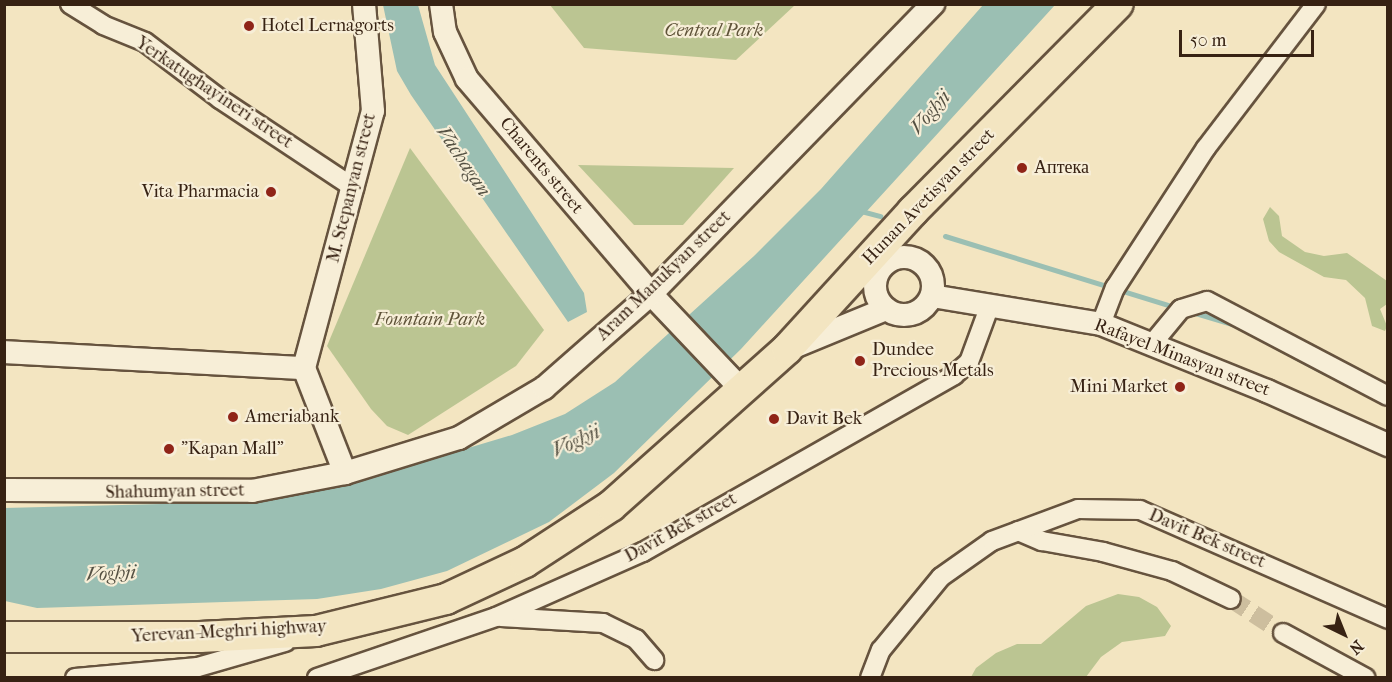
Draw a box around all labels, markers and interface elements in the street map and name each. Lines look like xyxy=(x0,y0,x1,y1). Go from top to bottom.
place label: Hotel Lernagorts xyxy=(261,15,394,37)
scale bar xyxy=(1182,18,1317,56)
marker: Hotel Lernagorts xyxy=(242,19,256,33)
park label: Central Park xyxy=(665,20,763,42)
text: 50 m xyxy=(1190,30,1226,51)
street label: Yerkatughayineri street xyxy=(131,32,297,154)
water label: Voghji xyxy=(905,85,955,139)
street label: M. Stepanyan street xyxy=(323,111,381,265)
street label: Charents street xyxy=(494,113,588,219)
water label: Vachagan xyxy=(432,121,496,201)
street label: Hunan Avetisyan street xyxy=(858,124,1000,270)
place label: Аптека xyxy=(1034,157,1089,179)
marker: Аптека xyxy=(1015,161,1029,175)
place label: Vita Pharmacia xyxy=(142,181,259,203)
marker: Vita Pharmacia xyxy=(264,185,278,199)
street label: Aram Manukyan street xyxy=(593,206,735,346)
park label: Fountain Park xyxy=(375,309,485,331)
street label: Rafayel Minasyan street xyxy=(1091,315,1273,401)
place label: Dundee Precious Metals xyxy=(872,340,994,382)
marker: Dundee Precious Metals xyxy=(853,354,867,368)
place label: Mini Market xyxy=(1070,376,1168,398)
marker: Mini Market xyxy=(1173,380,1187,394)
place label: Ameriabank xyxy=(245,406,339,428)
place label: Davit Bek xyxy=(786,408,862,430)
marker: Ameriabank xyxy=(226,410,240,424)
marker: Davit Bek xyxy=(767,412,781,426)
water label: Voghji xyxy=(548,420,604,462)
place label: "Kapan Mall" xyxy=(181,438,284,460)
marker: "Kapan Mall" xyxy=(162,442,176,456)
street label: Shahumyan street xyxy=(105,480,245,504)
street label: Davit Bek street xyxy=(621,488,741,568)
street label: Davit Bek street xyxy=(1145,505,1269,573)
water label: Voghji xyxy=(86,560,136,586)
north arrow xyxy=(1314,604,1374,664)
street label: Yerevan-Meghri highway xyxy=(131,616,327,648)
text: N xyxy=(1346,636,1368,659)

